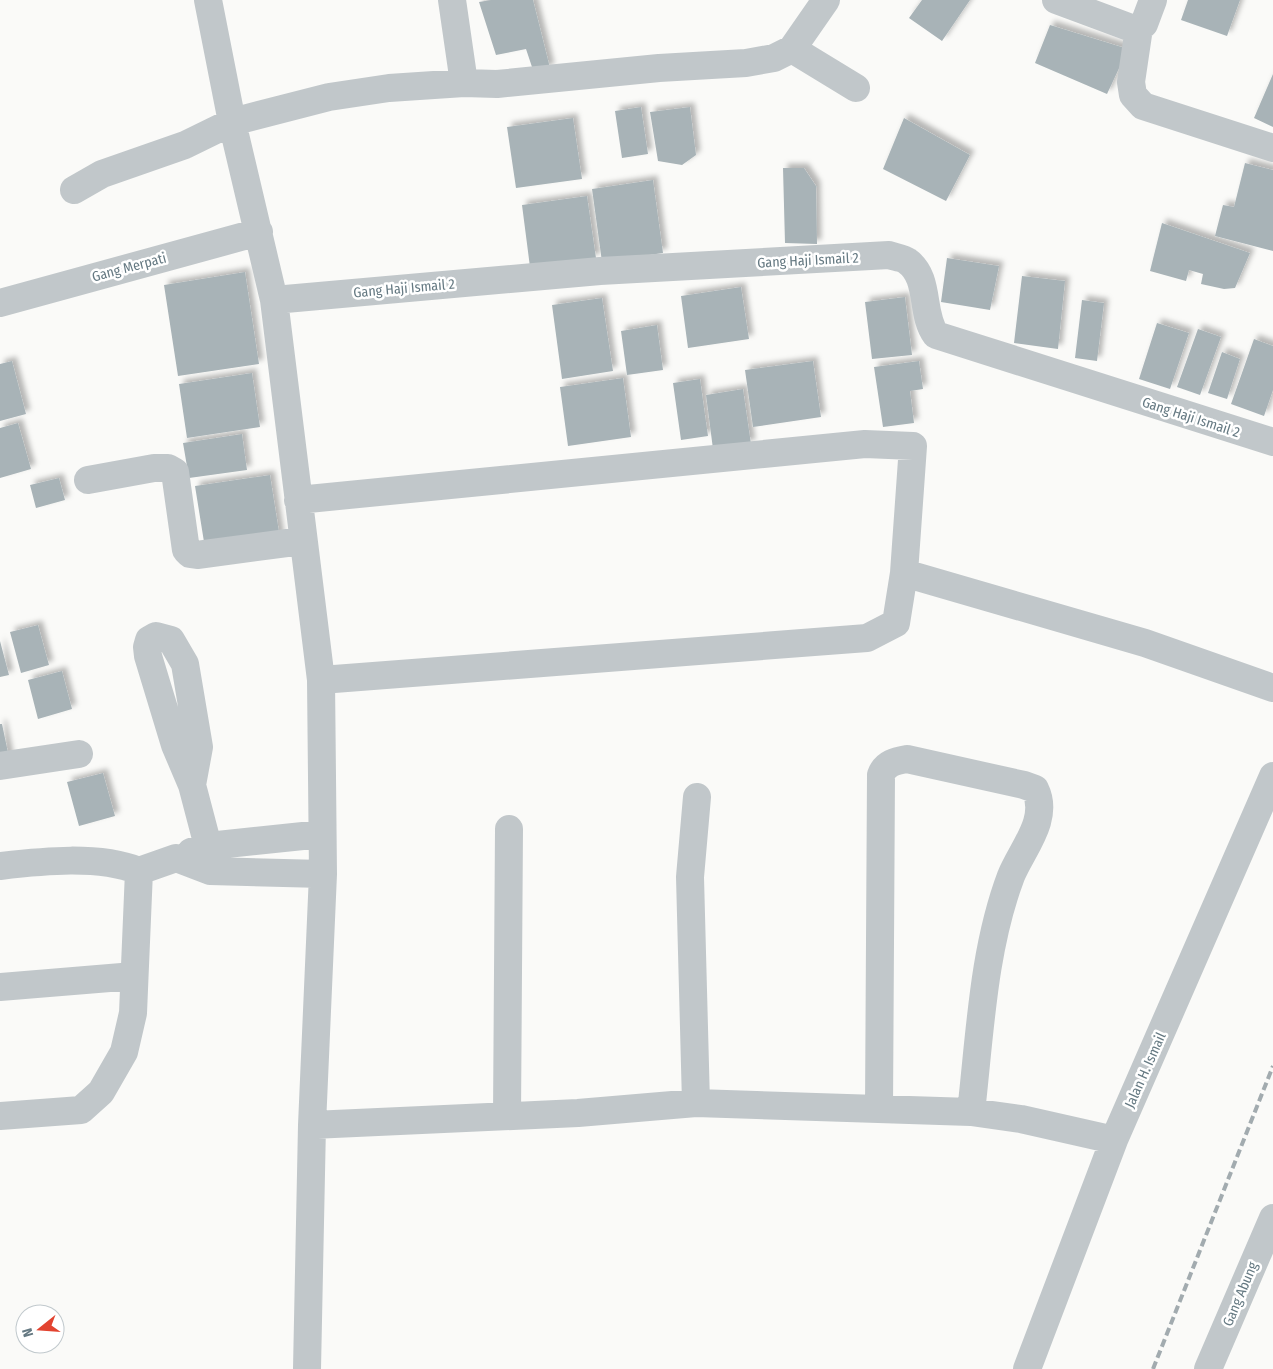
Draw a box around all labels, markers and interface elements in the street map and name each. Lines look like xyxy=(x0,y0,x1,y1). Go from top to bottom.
street label: Gang Merpati xyxy=(90,249,168,286)
street label: Gang Haji Ismail 2 xyxy=(757,249,859,272)
street label: Gang Haji Ismail 2 xyxy=(353,276,455,301)
street label: Gang Haji Ismail 2 xyxy=(1140,394,1242,441)
street label: Jalan H. Ismail xyxy=(1121,1030,1170,1111)
street label: Gang Abung xyxy=(1219,1259,1262,1329)
north arrow xyxy=(15,1304,65,1354)
text: N xyxy=(19,1326,37,1339)

